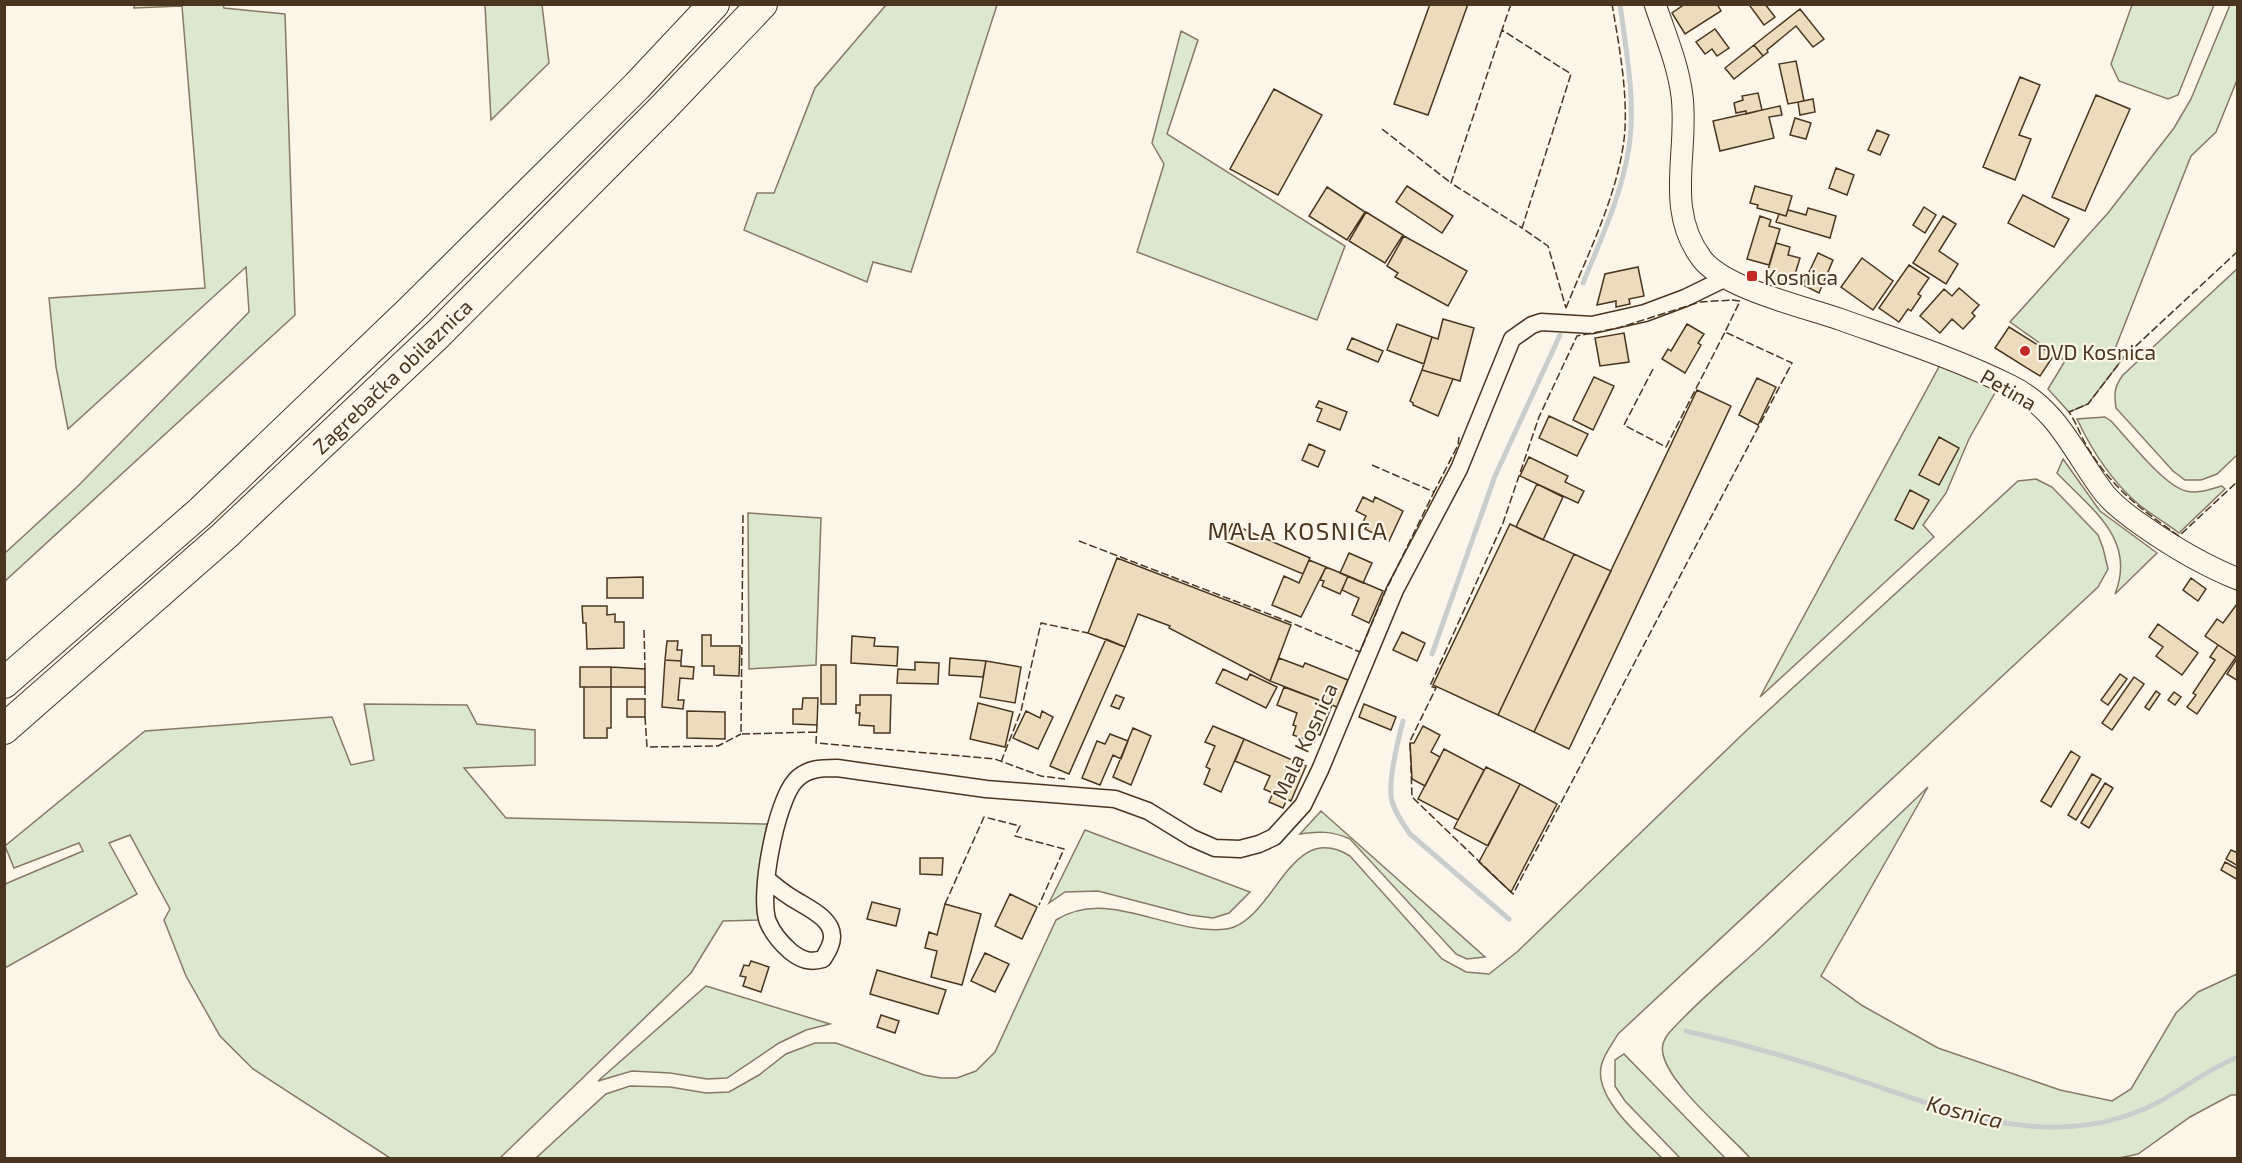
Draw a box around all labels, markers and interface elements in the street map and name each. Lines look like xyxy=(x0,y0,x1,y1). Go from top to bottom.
place label: Kosnica xyxy=(1764,264,1838,289)
marker: Kosnica xyxy=(1745,269,1759,283)
street label: Zagrebačka obilaznica xyxy=(307,293,477,459)
place label: DVD Kosnica xyxy=(2037,339,2156,364)
marker: DVD Kosnica xyxy=(2018,344,2032,358)
street label: Petina xyxy=(1977,363,2041,415)
district label: MALA KOSNICA xyxy=(1208,516,1388,545)
street label: Mala Kosnica xyxy=(1266,678,1342,804)
water label: Kosnica xyxy=(1924,1089,2006,1133)

